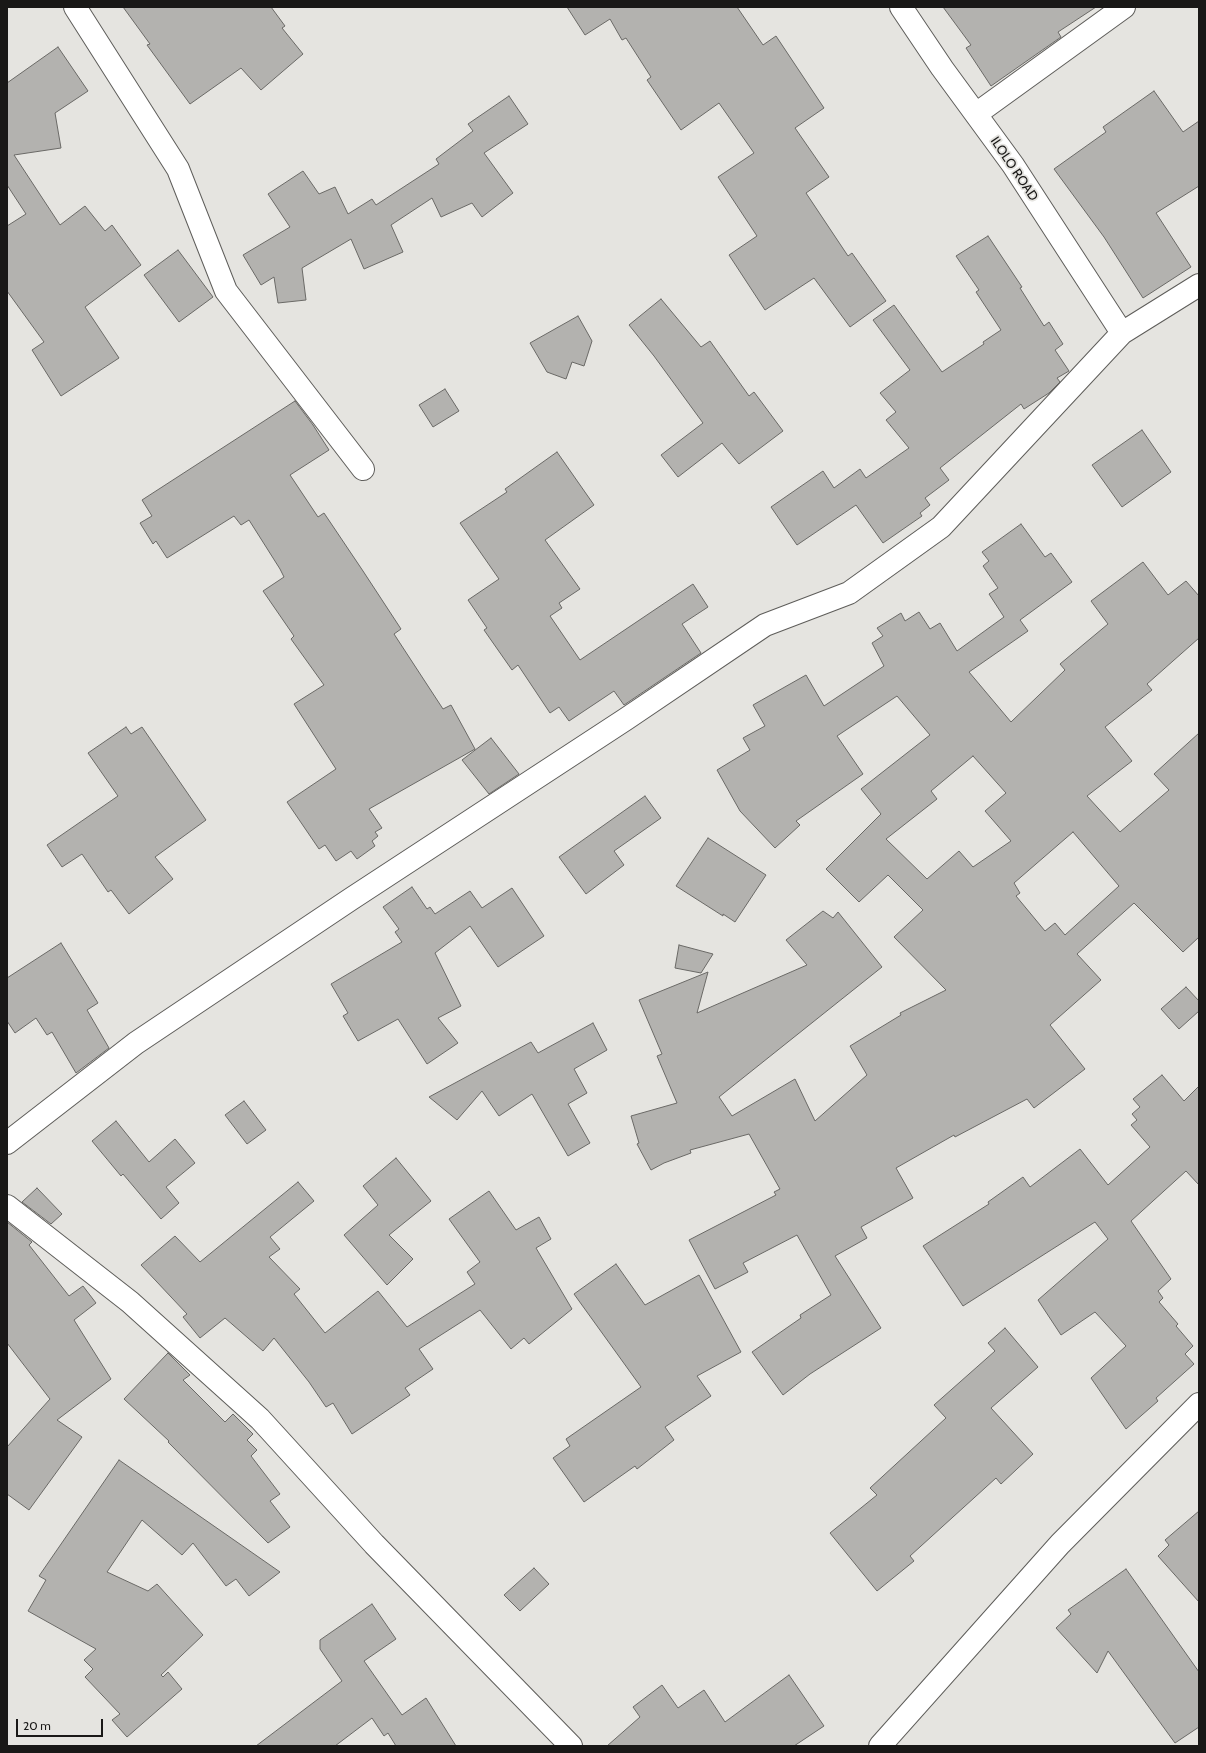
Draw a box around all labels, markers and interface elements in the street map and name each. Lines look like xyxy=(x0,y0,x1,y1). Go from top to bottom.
street label: ILOLO ROAD xyxy=(987,134,1041,204)
scale bar xyxy=(18,1711,105,1737)
text: 20 m xyxy=(23,1718,51,1733)

